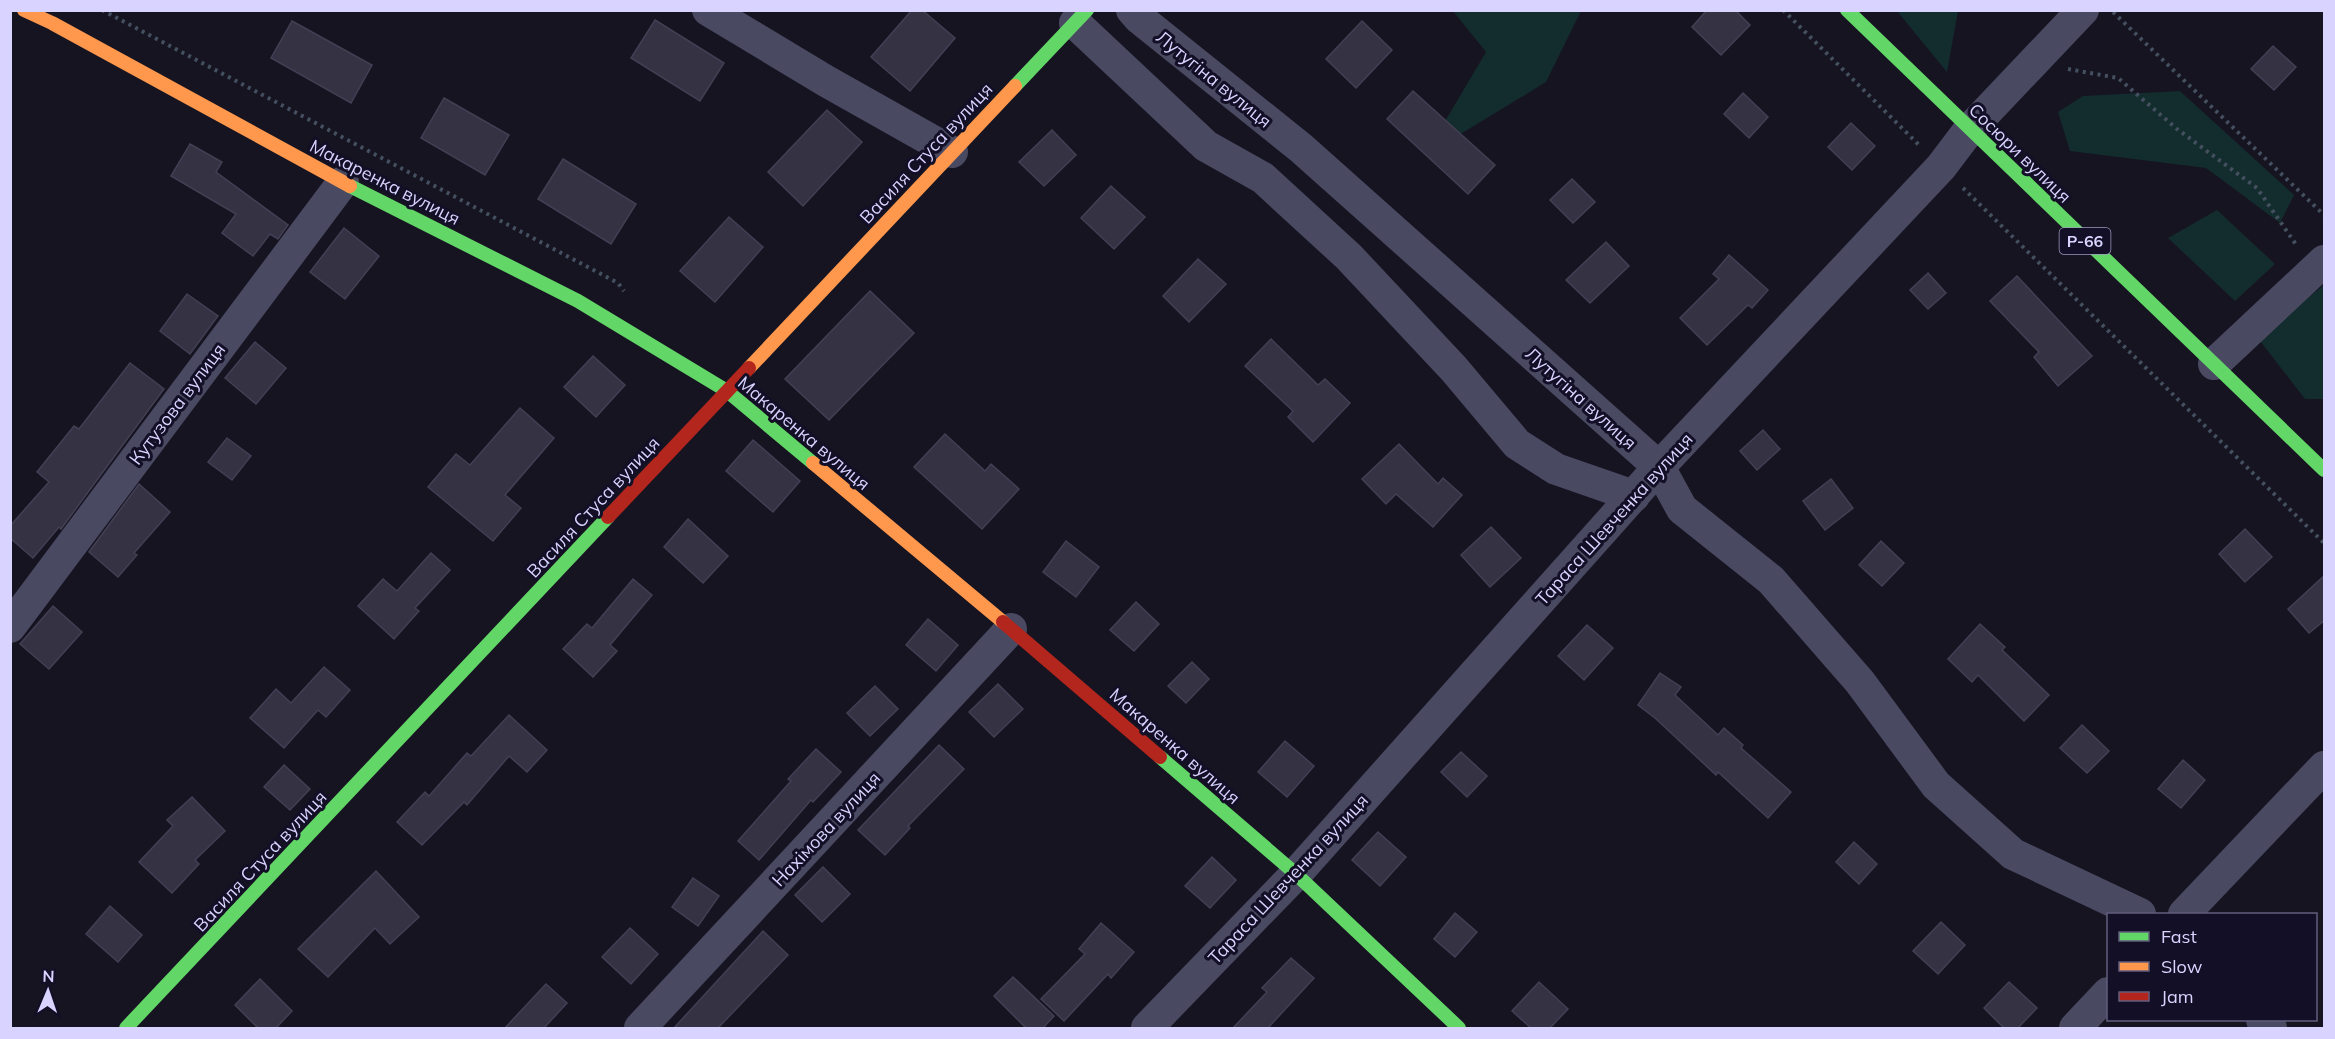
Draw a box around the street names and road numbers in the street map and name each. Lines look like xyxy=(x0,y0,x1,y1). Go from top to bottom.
street label: Лутугіна вулиця xyxy=(1152,25,1276,133)
street label: Василя Стуса вулиця xyxy=(855,78,997,228)
street label: Сосюри вулиця xyxy=(1964,98,2076,208)
street label: Макаренка вулиця xyxy=(306,134,464,230)
road number: Р-66 xyxy=(2060,228,2110,254)
street label: Кутузова вулиця xyxy=(124,339,230,469)
street label: Лутугіна вулиця xyxy=(1521,342,1641,454)
street label: Макаренка вулиця xyxy=(733,371,875,495)
street label: Тараса Шевченка вулиця xyxy=(1530,428,1698,610)
street label: Василя Стуса вулиця xyxy=(522,432,664,582)
street label: Макаренка вулиця xyxy=(1105,683,1245,809)
street label: Нахімова вулиця xyxy=(767,767,885,891)
street label: Василя Стуса вулиця xyxy=(189,786,331,936)
street label: Тараса Шевченка вулиця xyxy=(1203,789,1373,969)

